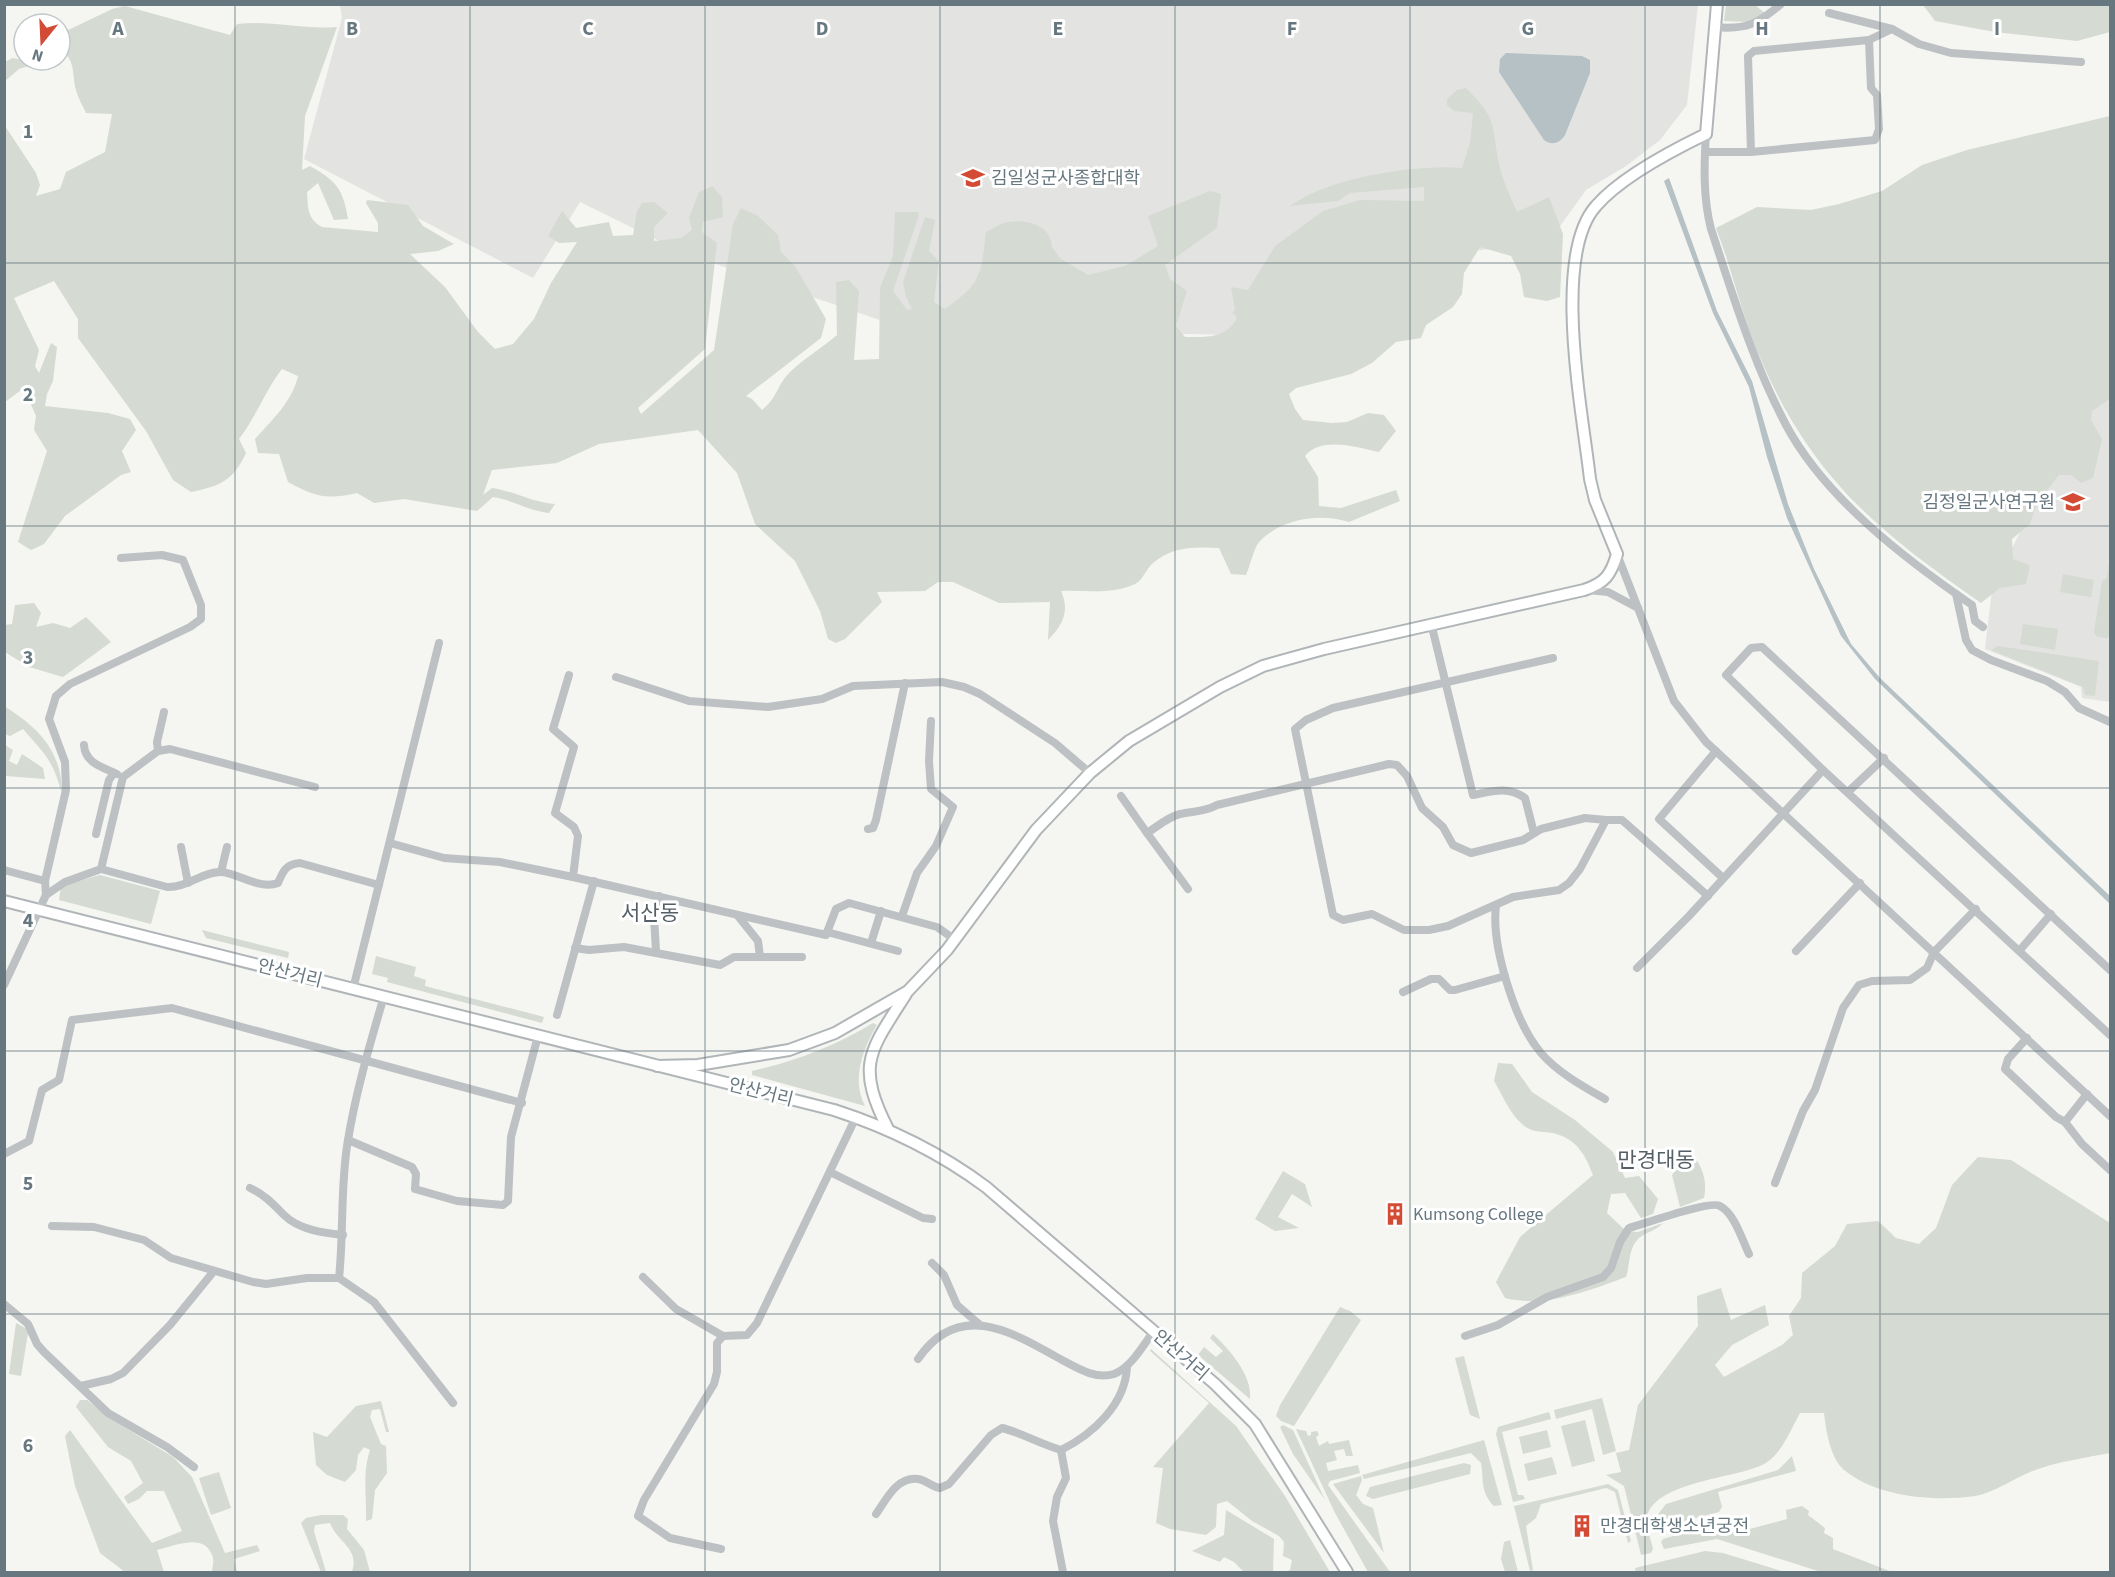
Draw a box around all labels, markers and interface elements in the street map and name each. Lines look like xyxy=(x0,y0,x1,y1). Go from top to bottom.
north arrow xyxy=(12,12,72,72)
text: A xyxy=(111,15,124,43)
text: B xyxy=(346,15,358,43)
text: C xyxy=(582,15,594,43)
text: D xyxy=(816,15,828,43)
text: E xyxy=(1053,15,1063,43)
text: F xyxy=(1287,15,1297,43)
text: G xyxy=(1522,15,1534,43)
text: H xyxy=(1755,15,1769,43)
text: I xyxy=(1994,15,2000,43)
text: N xyxy=(29,43,46,67)
text: 1 xyxy=(23,118,33,146)
school or university icon: 김일성군사종합대학 xyxy=(960,165,986,191)
place label: 김일성군사종합대학 xyxy=(991,166,1140,191)
text: 2 xyxy=(23,381,33,409)
school or university icon: 김정일군사연구원 xyxy=(2060,489,2086,515)
place label: 김정일군사연구원 xyxy=(1923,490,2055,515)
text: 3 xyxy=(23,644,33,672)
district label: 서산동 xyxy=(621,898,679,928)
text: 4 xyxy=(23,907,34,935)
street label: 안산거리 xyxy=(255,953,325,994)
street label: 안산거리 xyxy=(726,1072,796,1113)
district label: 만경대동 xyxy=(1617,1145,1695,1175)
text: 5 xyxy=(23,1170,33,1198)
building icon: Kumsong College xyxy=(1382,1201,1408,1227)
place label: Kumsong College xyxy=(1413,1202,1543,1227)
street label: 안산거리 xyxy=(1147,1324,1214,1387)
text: 6 xyxy=(23,1432,33,1460)
building icon: 만경대학생소년궁전 xyxy=(1569,1513,1595,1539)
place label: 만경대학생소년궁전 xyxy=(1600,1514,1749,1539)

